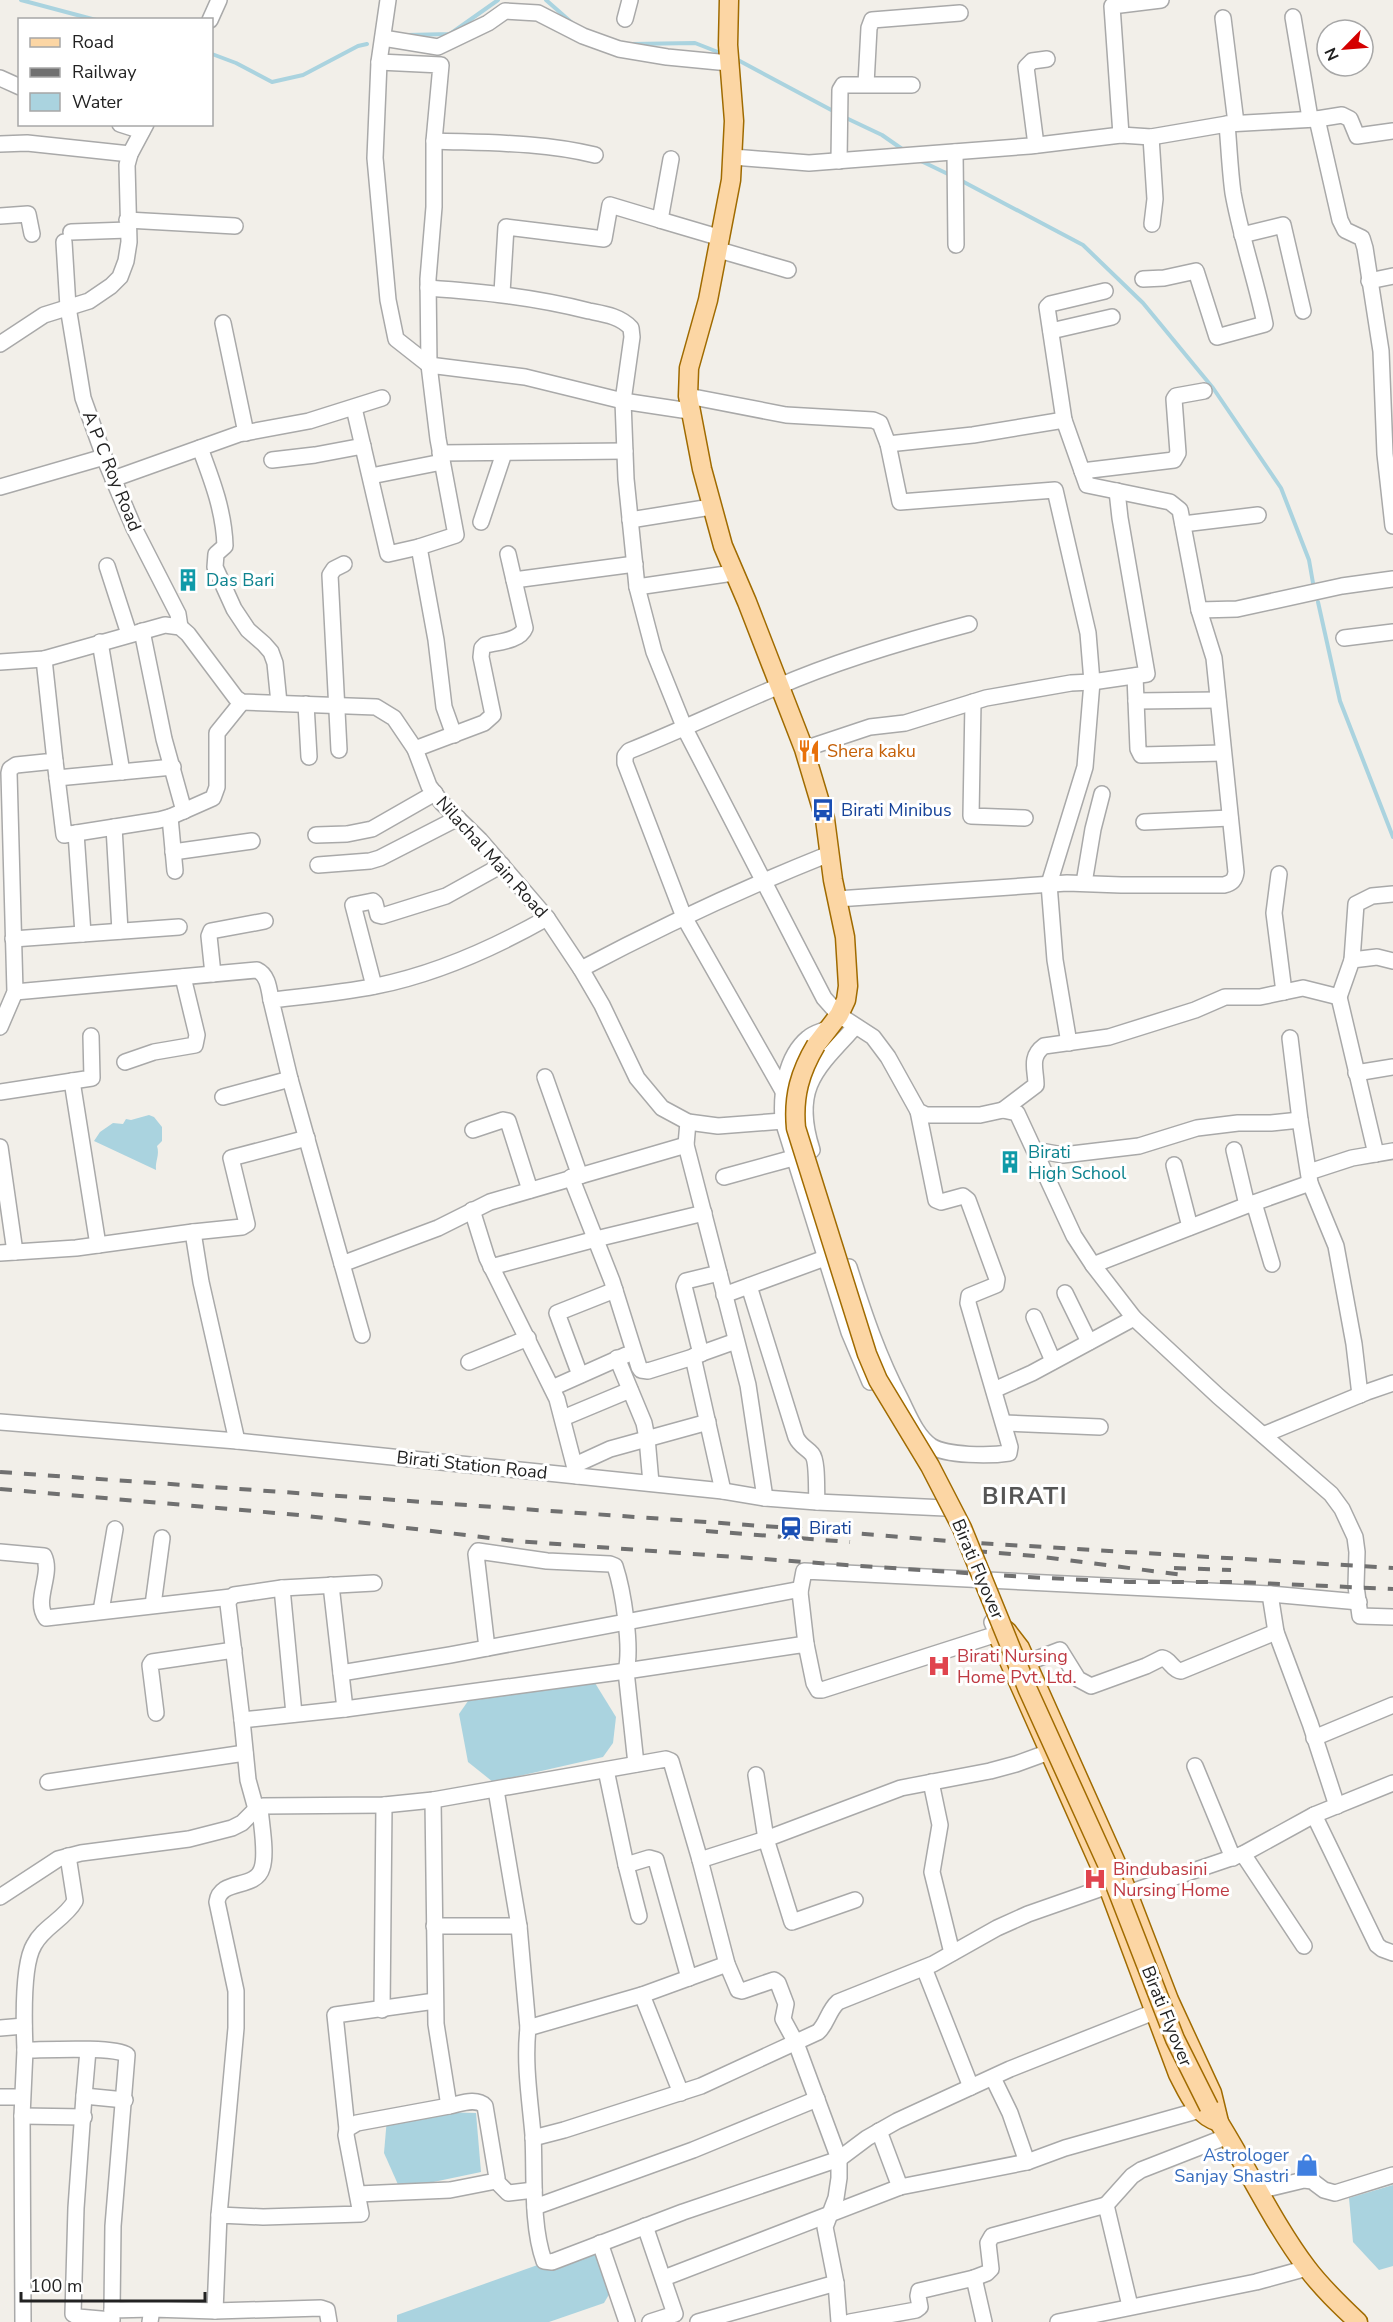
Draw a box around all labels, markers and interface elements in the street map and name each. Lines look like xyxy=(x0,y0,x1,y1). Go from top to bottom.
legend xyxy=(18,18,213,126)
north arrow xyxy=(1315,18,1375,78)
text: Road xyxy=(72,30,114,54)
text: N xyxy=(1320,44,1345,64)
text: Railway xyxy=(72,60,137,84)
text: Water xyxy=(72,90,123,114)
street label: A P C Roy Road xyxy=(77,407,147,535)
building icon: Das Bari xyxy=(175,567,201,593)
place label: Das Bari xyxy=(206,568,275,592)
restaurant icon: Shera kaku xyxy=(796,738,822,764)
place label: Shera kaku xyxy=(827,739,916,763)
street label: Nilachal Main Road xyxy=(431,791,553,923)
bus stop icon: Birati Minibus xyxy=(810,797,836,823)
place label: Birati Minibus xyxy=(841,798,952,822)
place label: Birati High School xyxy=(1028,1140,1127,1185)
building icon: Birati High School xyxy=(997,1149,1023,1175)
street label: Birati Station Road xyxy=(395,1445,549,1485)
district label: BIRATI xyxy=(982,1480,1068,1512)
station icon: Birati xyxy=(778,1515,804,1541)
street label: Birati Flyover xyxy=(946,1515,1010,1623)
place label: Birati xyxy=(809,1516,852,1540)
place label: Birati Nursing Home Pvt. Ltd. xyxy=(957,1644,1077,1689)
hospital icon: Birati Nursing Home Pvt. Ltd. xyxy=(926,1653,952,1679)
place label: Bindubasini Nursing Home xyxy=(1113,1857,1230,1902)
hospital icon: Bindubasini Nursing Home xyxy=(1082,1866,1108,1892)
street label: Birati Flyover xyxy=(1136,1962,1198,2070)
place label: Astrologer Sanjay Shastri xyxy=(1174,2143,1290,2188)
shop icon: Astrologer Sanjay Shastri xyxy=(1294,2152,1320,2178)
scale bar xyxy=(21,2265,206,2303)
text: 100 m xyxy=(30,2274,82,2298)

